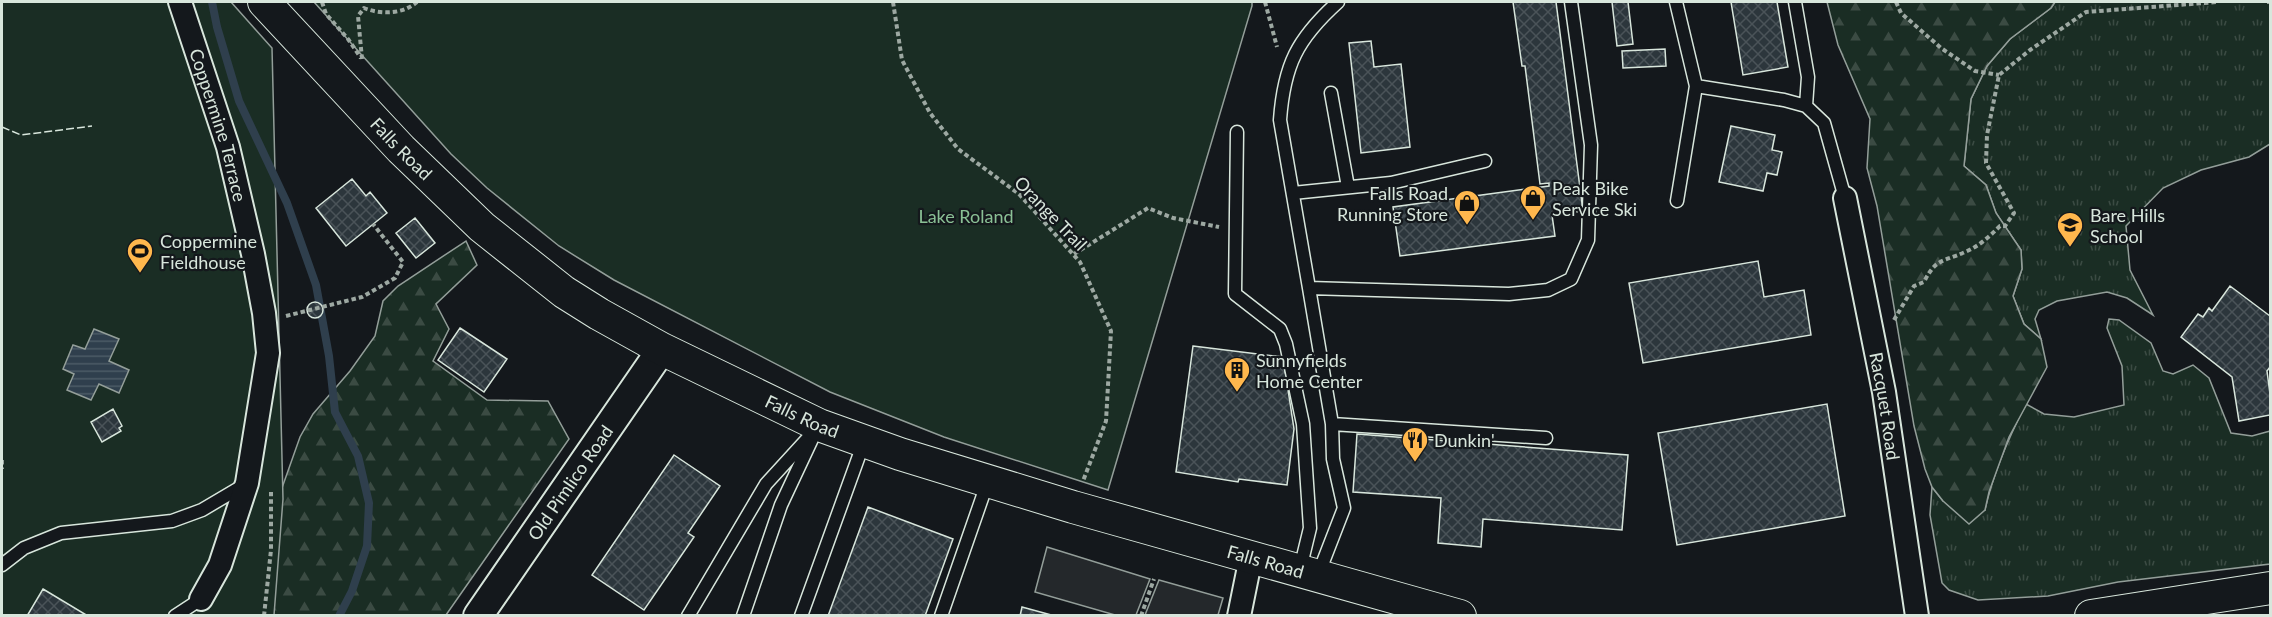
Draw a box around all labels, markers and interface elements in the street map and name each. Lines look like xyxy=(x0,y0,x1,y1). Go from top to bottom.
street label: Coppermine Terrace xyxy=(185,46,251,204)
street label: Falls Road xyxy=(366,113,437,184)
street label: Orange Trail xyxy=(1010,171,1092,255)
place label: Peak Bike Service Ski xyxy=(1552,177,1637,220)
place label: Falls Road Running Store xyxy=(1337,182,1448,225)
shop icon: Peak Bike Service Ski xyxy=(1518,183,1548,221)
shop icon: Falls Road Running Store xyxy=(1452,188,1482,226)
place label: Bare Hills School xyxy=(2090,204,2165,247)
park label: Lake Roland xyxy=(918,205,1014,227)
school or university icon: Bare Hills School xyxy=(2055,210,2085,248)
place label: Coppermine Fieldhouse xyxy=(160,230,257,273)
sports icon: Coppermine Fieldhouse xyxy=(125,236,155,274)
place label: Sunnyfields Home Center xyxy=(1256,349,1363,392)
street label: Racquet Road xyxy=(1865,350,1905,462)
building icon: Sunnyfields Home Center xyxy=(1222,355,1252,393)
street label: Falls Road xyxy=(762,390,842,442)
street label: Old Pimlico Road xyxy=(523,421,617,544)
restaurant icon: Dunkin' xyxy=(1400,425,1430,463)
place label: Dunkin' xyxy=(1434,429,1495,451)
street label: Falls Road xyxy=(1225,540,1307,583)

